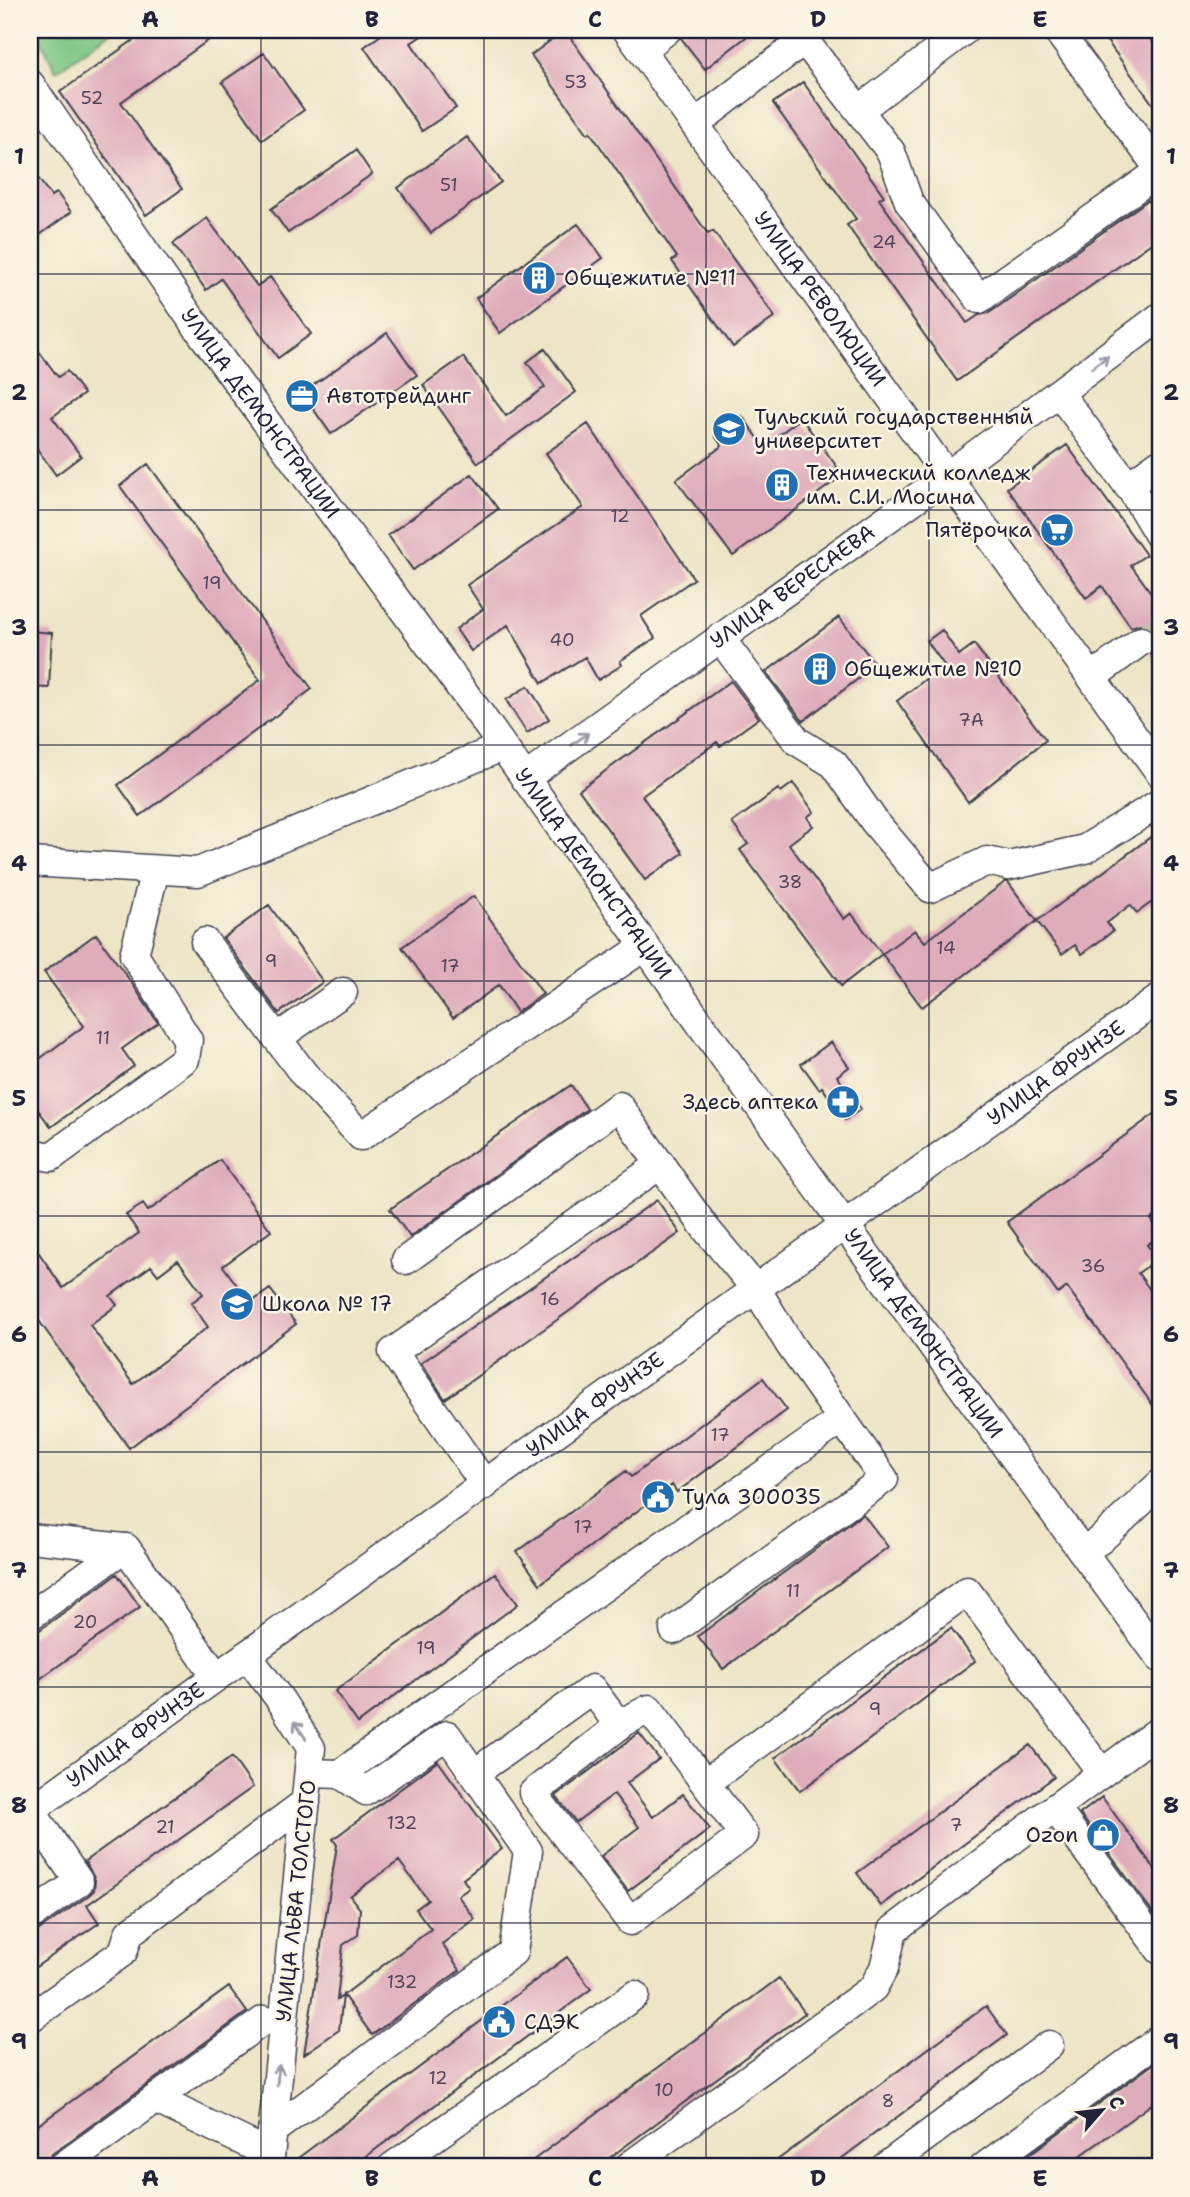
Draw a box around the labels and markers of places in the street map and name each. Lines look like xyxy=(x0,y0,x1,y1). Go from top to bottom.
building icon: Общежитие №11 xyxy=(520,259,558,297)
place label: Общежитие №11 xyxy=(564,264,736,292)
office icon: Автотрейдинг xyxy=(283,377,321,415)
place label: Автотрейдинг xyxy=(326,382,472,410)
place label: Тульский государственный университет xyxy=(754,403,1034,455)
school or university icon: Тульский государственный университет xyxy=(710,410,748,448)
place label: Технический колледж им. С.И. Мосина xyxy=(806,459,1031,511)
building icon: Технический колледж им. С.И. Мосина xyxy=(763,466,801,504)
supermarket icon: Пятёрочка xyxy=(1038,511,1076,549)
place label: Пятёрочка xyxy=(926,516,1032,544)
building icon: Общежитие №10 xyxy=(801,650,839,688)
place label: Общежитие №10 xyxy=(844,655,1022,683)
pharmacy icon: Здесь аптека xyxy=(824,1083,862,1121)
place label: Здесь аптека xyxy=(683,1088,818,1116)
school or university icon: Школа № 17 xyxy=(218,1285,256,1323)
place label: Школа № 17 xyxy=(262,1290,392,1318)
public building icon: Тула 300035 xyxy=(639,1478,677,1516)
place label: Тула 300035 xyxy=(682,1483,821,1511)
shop icon: Ozon xyxy=(1084,1816,1122,1854)
place label: Ozon xyxy=(1026,1821,1078,1849)
public building icon: СДЭК xyxy=(480,2003,518,2041)
place label: СДЭК xyxy=(524,2008,580,2036)

